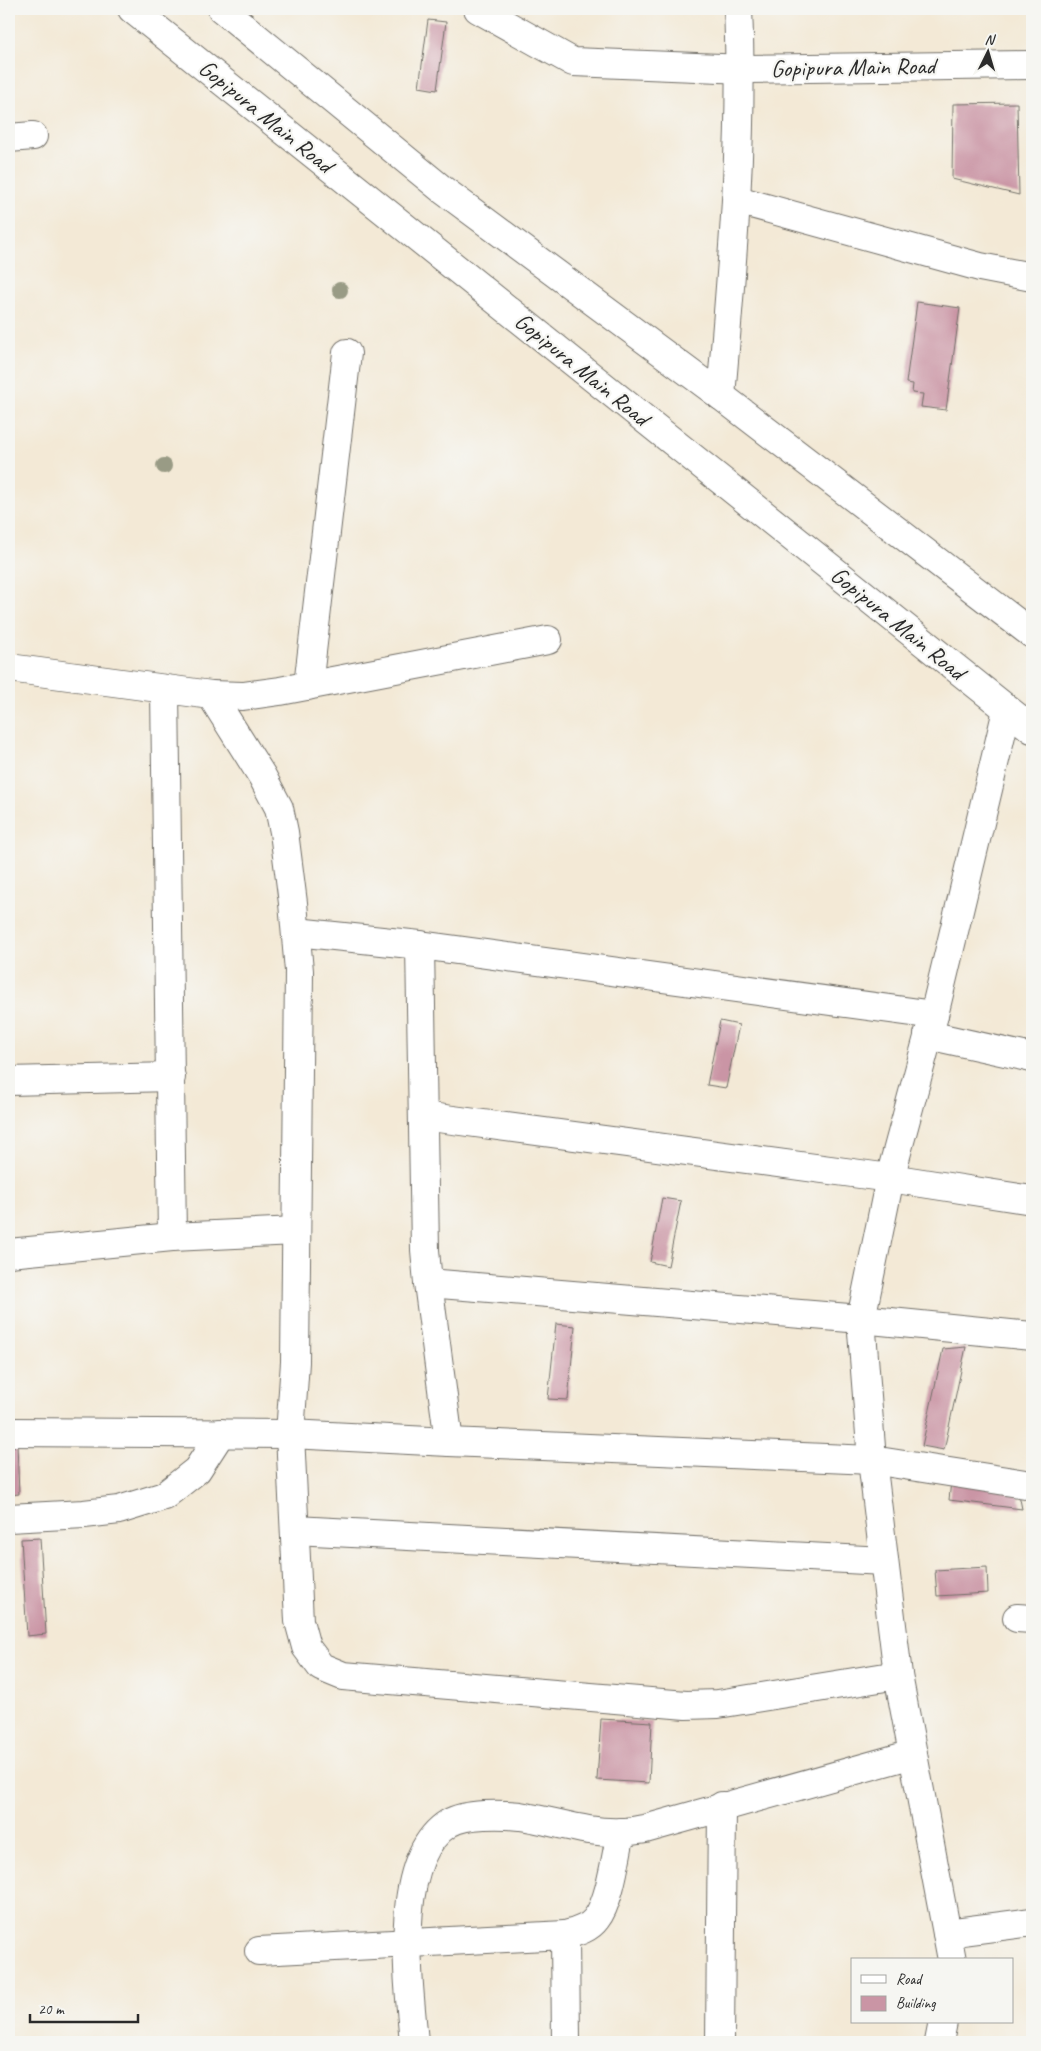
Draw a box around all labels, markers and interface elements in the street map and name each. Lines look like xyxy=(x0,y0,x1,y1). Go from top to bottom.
north arrow xyxy=(964,28,1014,78)
text: N xyxy=(984,31,996,49)
street label: Gopipura Main Road xyxy=(771,51,939,83)
street label: Gopipura Main Road xyxy=(193,53,342,182)
street label: Gopipura Main Road xyxy=(509,306,658,435)
street label: Gopipura Main Road xyxy=(825,560,974,689)
legend xyxy=(851,1958,1014,2024)
text: Road xyxy=(896,1970,923,1989)
scale bar xyxy=(30,1991,138,2023)
text: Building xyxy=(896,1994,936,2013)
text: 20 m xyxy=(38,2000,65,2019)

